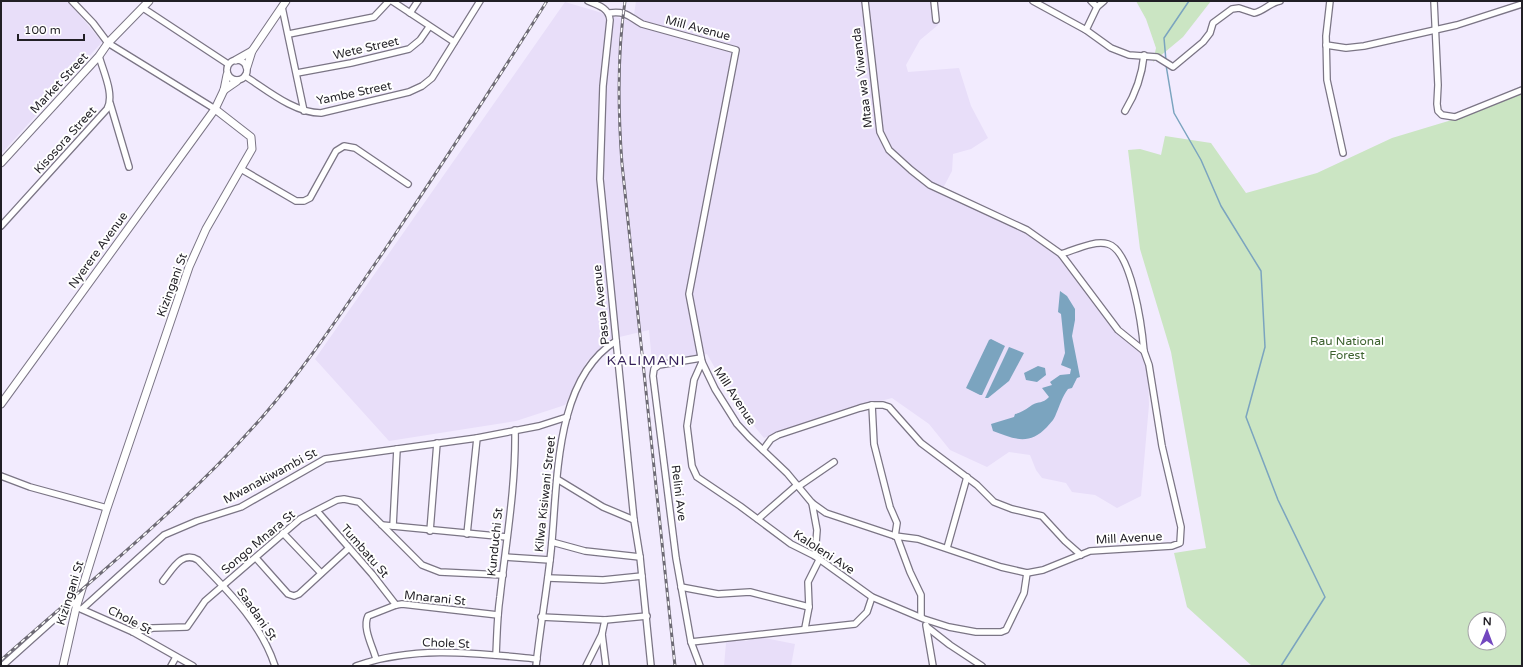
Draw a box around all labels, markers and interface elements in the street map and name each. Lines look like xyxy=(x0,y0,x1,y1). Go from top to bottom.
street label: Mill Avenue xyxy=(664,13,732,43)
scale bar xyxy=(18,16,84,42)
text: 100 m xyxy=(24,23,61,37)
street label: Mtaa wa Viwanda xyxy=(849,27,875,129)
street label: Wete Street xyxy=(332,34,401,62)
street label: Market Street xyxy=(27,49,91,116)
street label: Yambe Street xyxy=(315,78,393,108)
street label: Kisosora Street xyxy=(31,103,99,177)
street label: Nyerere Avenue xyxy=(66,209,131,291)
street label: Kizingani St xyxy=(154,251,190,319)
street label: Pasua Avenue xyxy=(590,264,612,346)
park label: Rau National Forest xyxy=(1310,334,1384,362)
district label: KALIMANI xyxy=(607,352,685,369)
street label: Mill Avenue xyxy=(711,364,759,428)
street label: Kilwa Kisiwani Street xyxy=(532,435,558,553)
street label: Mwanakiwambi St xyxy=(221,445,319,507)
street label: Relini Ave xyxy=(669,464,689,522)
street label: Songo Mnara St xyxy=(218,507,298,577)
street label: Kunduchi St xyxy=(484,507,506,577)
street label: Tumbatu St xyxy=(338,522,392,581)
street label: Kaloleni Ave xyxy=(791,527,857,577)
street label: Mill Avenue xyxy=(1095,529,1163,547)
street label: Kizingani St xyxy=(54,559,87,627)
street label: Saadani St xyxy=(234,585,280,643)
street label: Mnarani St xyxy=(403,588,467,608)
street label: Chole St xyxy=(106,603,155,637)
north arrow xyxy=(1467,611,1507,651)
text: N xyxy=(1483,615,1492,628)
street label: Chole St xyxy=(422,635,470,651)

